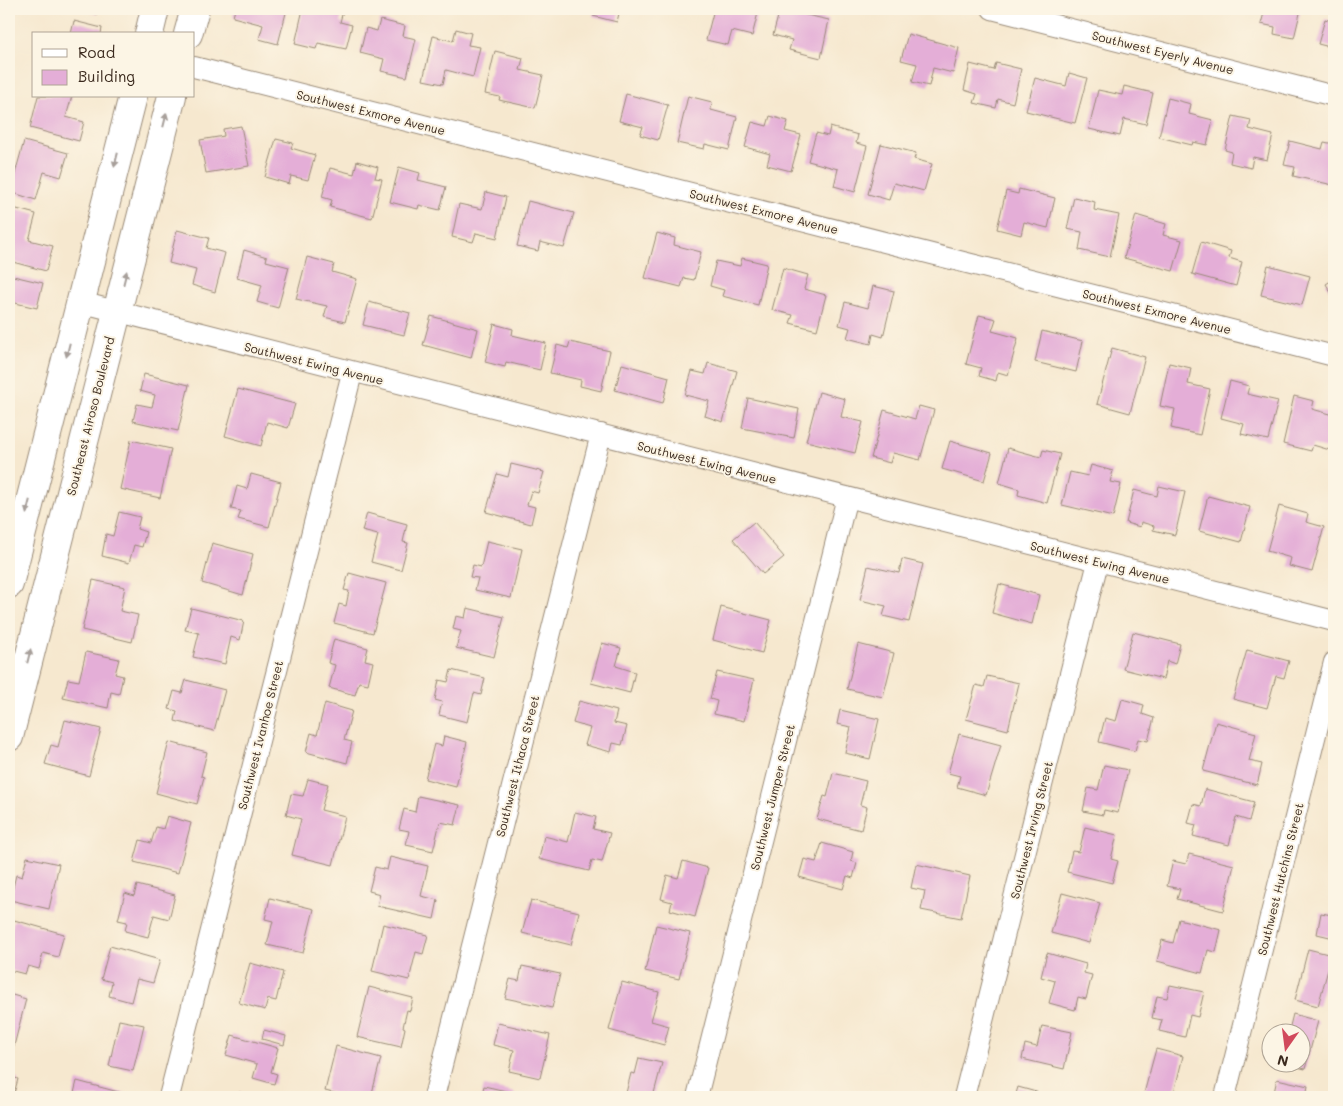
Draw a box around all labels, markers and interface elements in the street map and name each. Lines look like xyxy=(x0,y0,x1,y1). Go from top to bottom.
street label: Southwest Eyerly Avenue xyxy=(1091,27,1235,77)
legend xyxy=(32,32,195,98)
text: Road xyxy=(78,42,115,62)
text: Building xyxy=(78,66,135,86)
street label: Southwest Exmore Avenue xyxy=(295,86,447,138)
one-way arrow xyxy=(162,113,170,128)
one-way arrow xyxy=(112,153,120,168)
street label: Southwest Exmore Avenue xyxy=(688,185,840,237)
one-way arrow xyxy=(121,270,129,285)
street label: Southwest Exmore Avenue xyxy=(1081,285,1233,337)
street label: Southeast Airoso Boulevard xyxy=(62,334,118,497)
street label: Southwest Ewing Avenue xyxy=(243,338,385,388)
one-way arrow xyxy=(64,342,72,357)
street label: Southwest Ewing Avenue xyxy=(636,437,778,487)
one-way arrow xyxy=(24,500,32,515)
street label: Southwest Ewing Avenue xyxy=(1029,537,1171,587)
one-way arrow xyxy=(25,648,33,663)
street label: Southwest Ivanhoe Street xyxy=(234,659,286,811)
street label: Southwest Ithaca Street xyxy=(492,693,542,839)
street label: Southwest Jumper Street xyxy=(746,722,798,872)
street label: Southwest Irving Street xyxy=(1006,760,1056,900)
street label: Southwest Hutchins Street xyxy=(1253,801,1307,957)
north arrow xyxy=(1260,1024,1310,1074)
text: N xyxy=(1275,1051,1290,1072)

